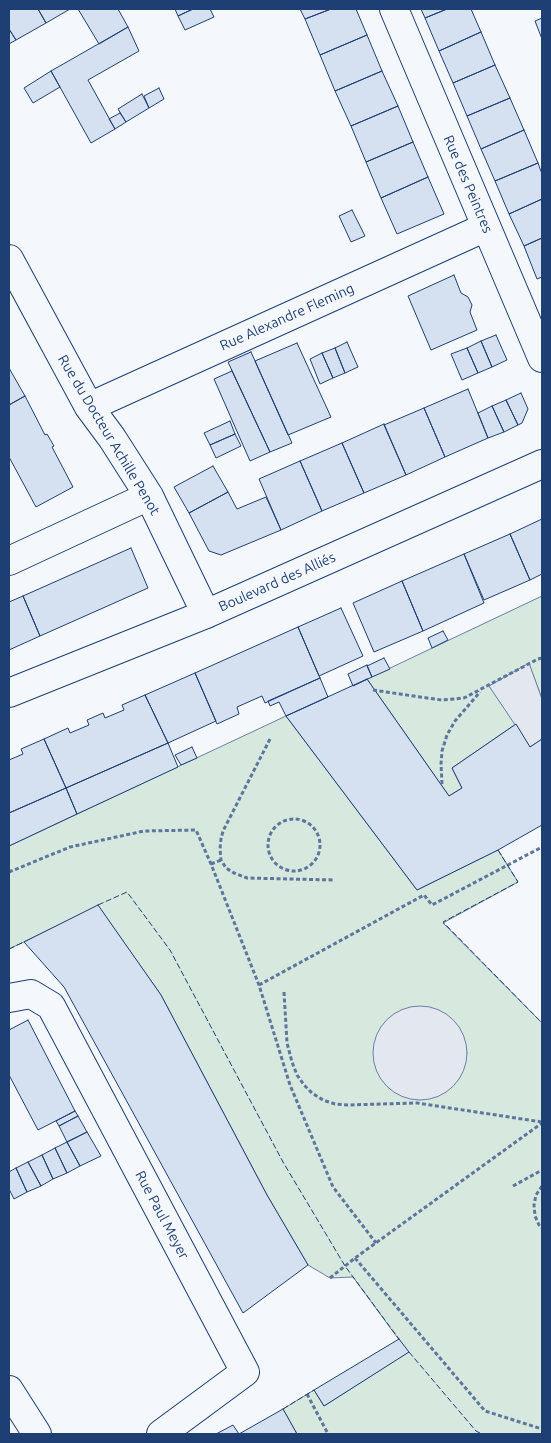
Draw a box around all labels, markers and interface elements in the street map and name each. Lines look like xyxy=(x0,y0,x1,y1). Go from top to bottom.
street label: Rue des Peintres xyxy=(440,133,496,235)
street label: Rue Alexandre Fleming xyxy=(217,280,357,354)
street label: Rue du Docteur Achille Penot xyxy=(54,352,164,518)
street label: Boulevard des Alliés xyxy=(216,549,338,615)
street label: Rue Paul Meyer xyxy=(132,1168,192,1262)

